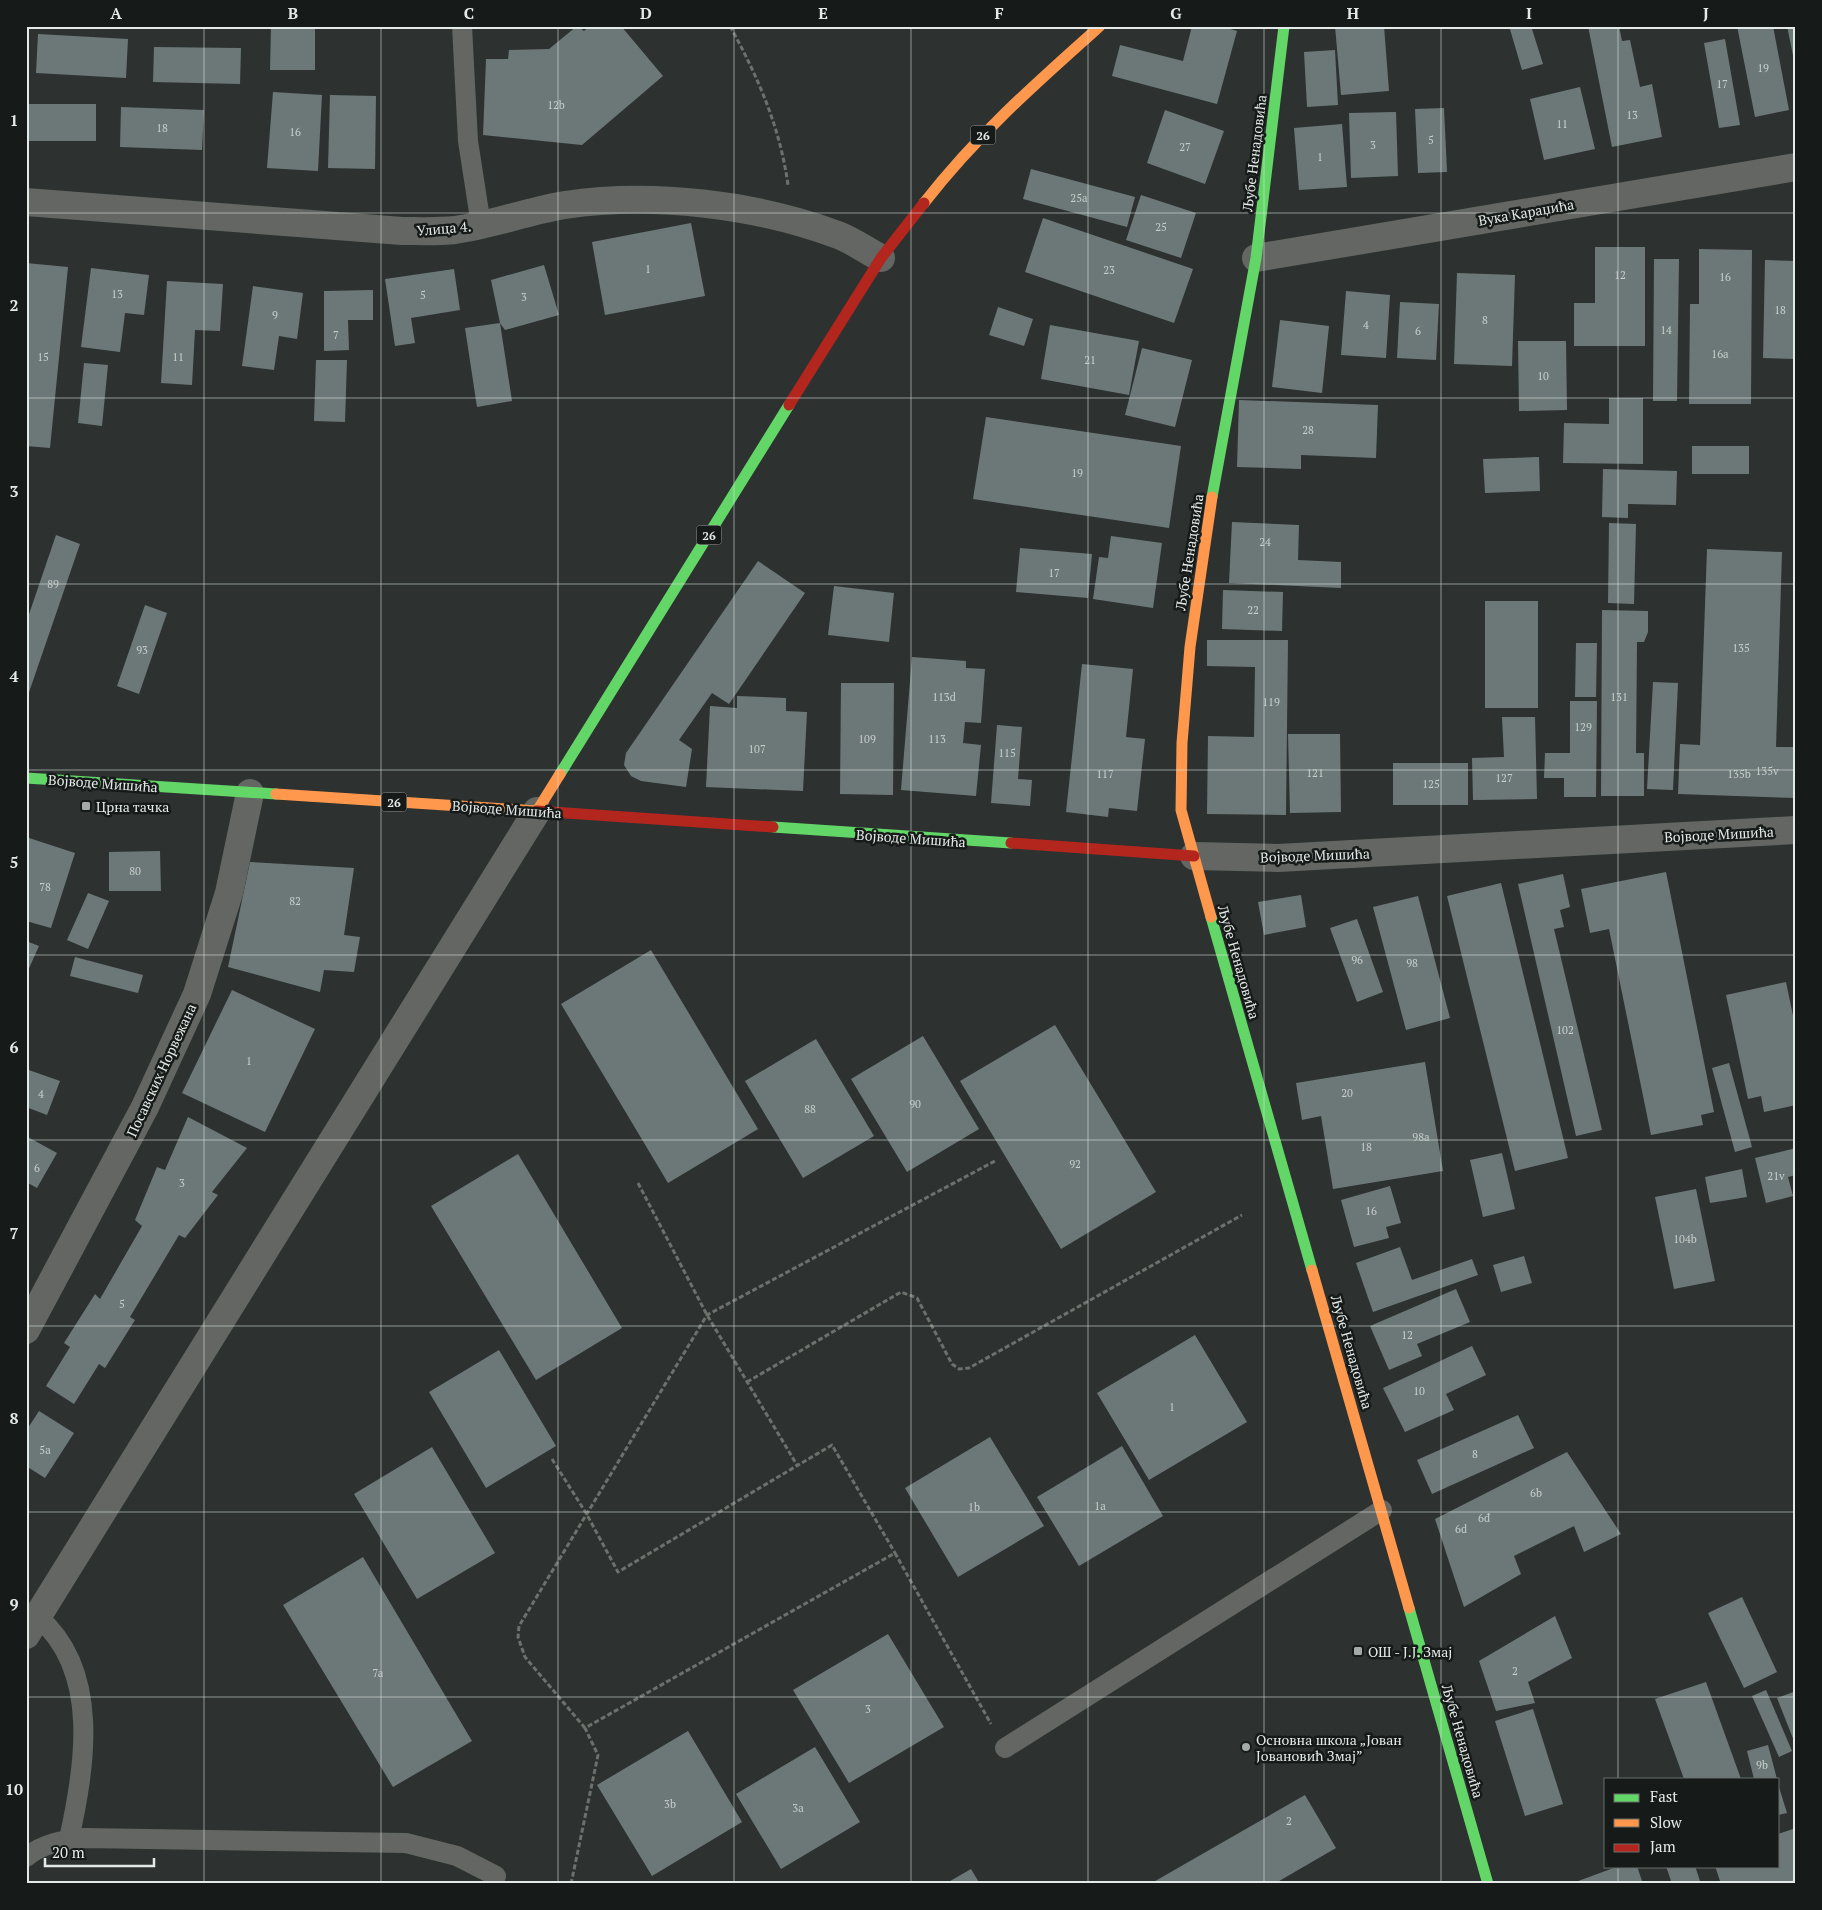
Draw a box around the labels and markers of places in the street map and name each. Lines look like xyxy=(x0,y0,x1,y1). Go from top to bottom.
place label: Црна тачка xyxy=(96,797,169,816)
marker: Црна тачка xyxy=(80,800,92,812)
place label: ОШ - Ј.Ј. Змај xyxy=(1368,1642,1452,1661)
marker: ОШ - Ј.Ј. Змај xyxy=(1352,1645,1364,1657)
place label: Основна школа „Јован Јовановић Змај” xyxy=(1256,1730,1402,1765)
marker: Основна школа „Јован Јовановић Змај” xyxy=(1240,1741,1252,1753)

